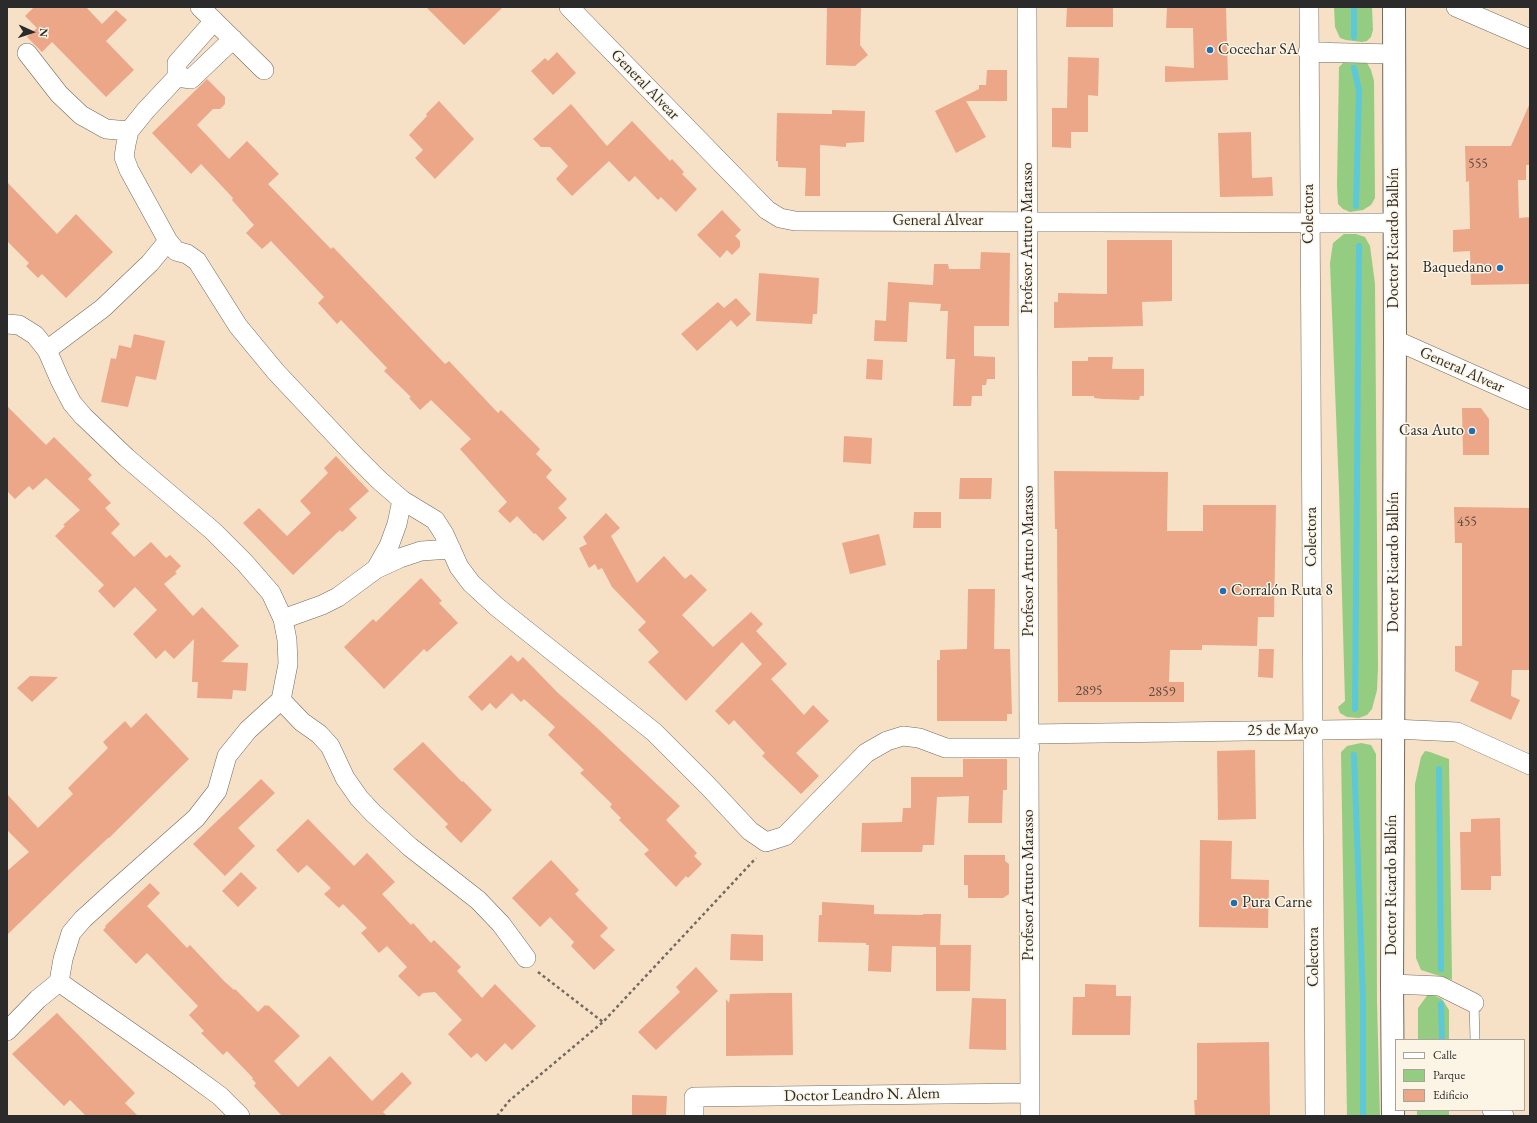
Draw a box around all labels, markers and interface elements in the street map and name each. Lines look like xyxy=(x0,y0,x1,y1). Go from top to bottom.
north arrow xyxy=(12,12,52,52)
text: N xyxy=(37,28,51,37)
place label: Cocechar SA xyxy=(1218,40,1298,60)
marker: Cocechar SA xyxy=(1205,45,1215,55)
street label: General Alvear xyxy=(607,46,683,124)
house number: 555 xyxy=(1468,156,1488,172)
street label: Profesor Arturo Marasso xyxy=(1018,162,1038,314)
street label: Doctor Ricardo Balbín xyxy=(1384,168,1404,308)
street label: Colectora xyxy=(1299,184,1319,244)
street label: General Alvear xyxy=(893,211,983,231)
place label: Baquedano xyxy=(1423,258,1492,278)
marker: Baquedano xyxy=(1495,263,1505,273)
street label: General Alvear xyxy=(1417,343,1507,397)
place label: Casa Auto xyxy=(1399,421,1464,441)
marker: Casa Auto xyxy=(1467,426,1477,436)
street label: Profesor Arturo Marasso xyxy=(1019,485,1039,637)
street label: Doctor Ricardo Balbín xyxy=(1384,492,1404,632)
street label: Colectora xyxy=(1302,507,1322,567)
house number: 455 xyxy=(1457,514,1477,530)
place label: Corralón Ruta 8 xyxy=(1231,581,1333,601)
marker: Corralón Ruta 8 xyxy=(1218,586,1228,596)
house number: 2895 xyxy=(1076,683,1102,699)
house number: 2859 xyxy=(1149,684,1175,700)
street label: 25 de Mayo xyxy=(1247,720,1319,740)
street label: Profesor Arturo Marasso xyxy=(1019,809,1039,961)
street label: Doctor Ricardo Balbín xyxy=(1382,815,1402,955)
place label: Pura Carne xyxy=(1242,893,1312,913)
marker: Pura Carne xyxy=(1229,898,1239,908)
street label: Colectora xyxy=(1304,927,1324,987)
legend xyxy=(1395,1039,1525,1111)
text: Calle xyxy=(1433,1047,1457,1063)
text: Parque xyxy=(1433,1067,1465,1083)
street label: Doctor Leandro N. Alem xyxy=(784,1084,940,1106)
text: Edificio xyxy=(1433,1087,1468,1103)

